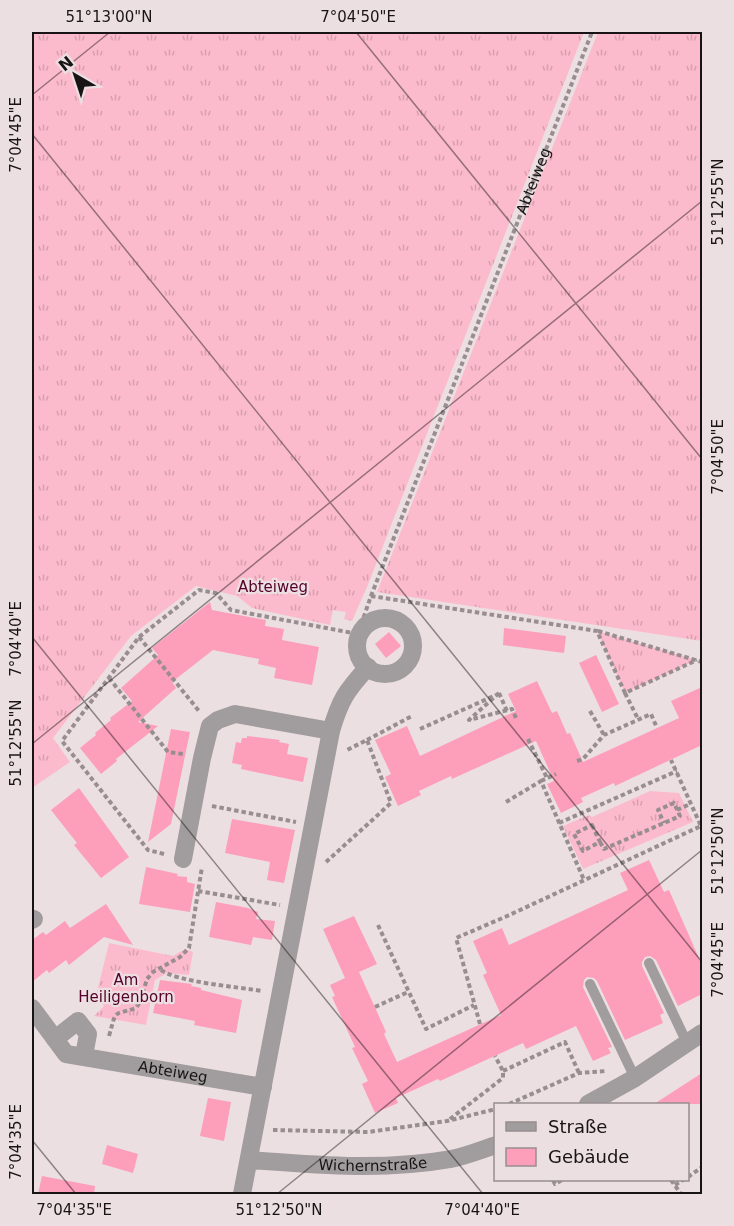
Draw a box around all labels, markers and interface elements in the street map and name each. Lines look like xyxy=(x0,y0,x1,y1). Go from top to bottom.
text: 51°13'00"N xyxy=(65,8,153,26)
text: 7°04'50"E xyxy=(320,8,396,26)
north arrow xyxy=(45,45,105,105)
text: N xyxy=(55,52,77,75)
text: 7°04'45"E xyxy=(7,97,25,173)
street label: Abteiweg xyxy=(512,145,555,217)
text: 51°12'55"N xyxy=(709,158,727,246)
text: 7°04'50"E xyxy=(709,419,727,495)
park label: Abteiweg xyxy=(238,578,308,596)
text: 7°04'40"E xyxy=(7,601,25,677)
text: 51°12'55"N xyxy=(7,699,25,787)
text: 51°12'50"N xyxy=(709,807,727,895)
text: 7°04'45"E xyxy=(709,922,727,998)
park label: Am Heiligenborn xyxy=(78,971,174,1006)
street label: Abteiweg xyxy=(137,1057,209,1087)
legend xyxy=(494,1103,689,1181)
text: 7°04'35"E xyxy=(7,1104,25,1180)
text: Straße xyxy=(548,1116,607,1137)
text: Gebäude xyxy=(548,1146,629,1167)
street label: Wichernstraße xyxy=(318,1154,428,1175)
text: 7°04'35"E xyxy=(36,1201,112,1219)
text: 51°12'50"N xyxy=(235,1201,323,1219)
text: 7°04'40"E xyxy=(444,1201,520,1219)

